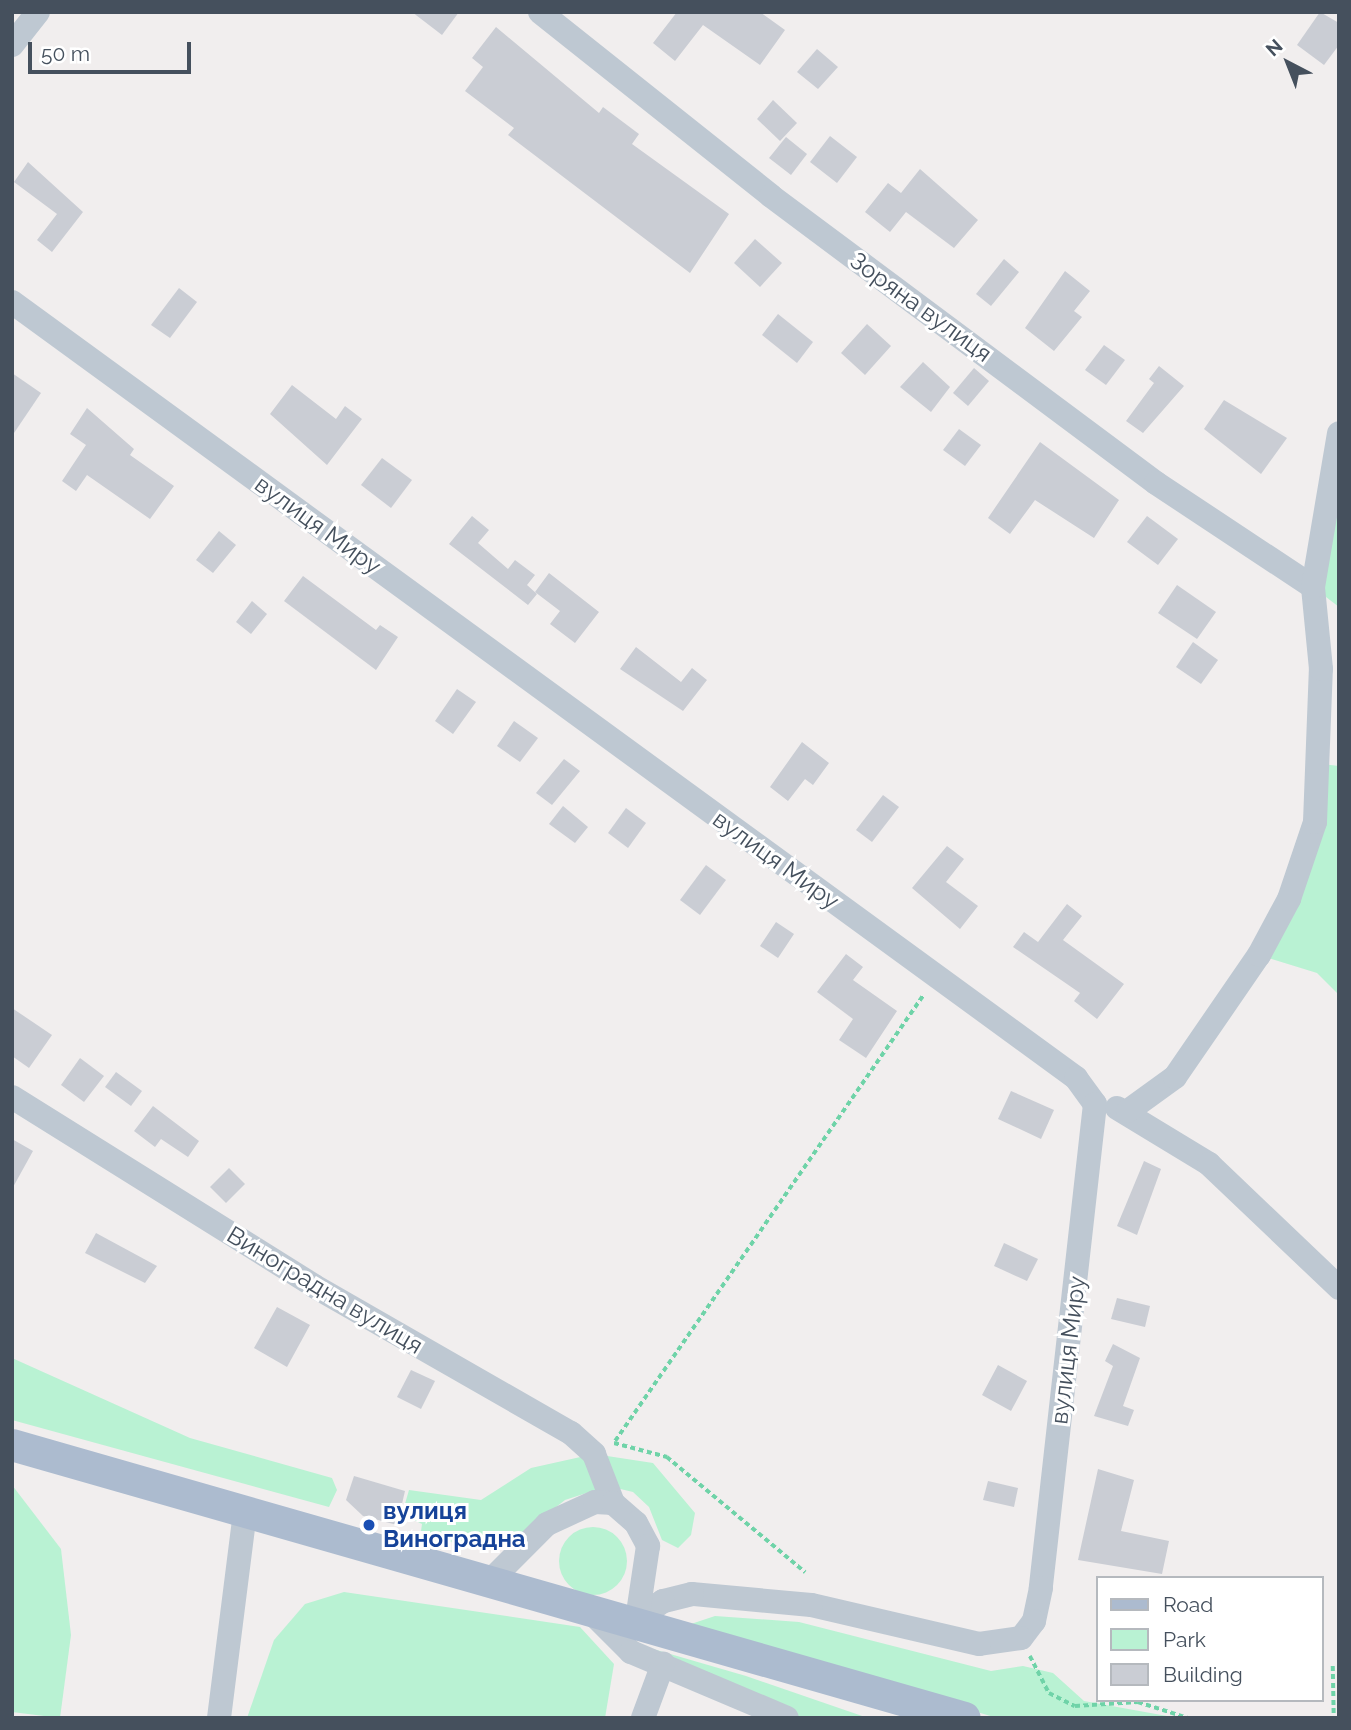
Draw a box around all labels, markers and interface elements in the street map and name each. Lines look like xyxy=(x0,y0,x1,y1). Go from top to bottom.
scale bar xyxy=(32,28,194,72)
north arrow xyxy=(1253,28,1323,98)
text: N xyxy=(1261,34,1287,60)
text: 50 m xyxy=(41,41,90,66)
street label: Зоряна вулиця xyxy=(845,246,997,368)
street label: вулиця Миру xyxy=(249,470,387,580)
street label: вулиця Миру xyxy=(707,805,845,915)
street label: Виноградна вулиця xyxy=(222,1220,428,1360)
street label: вулиця Миру xyxy=(1045,1274,1091,1426)
place label: вулиця Виноградна xyxy=(383,1497,526,1553)
marker: вулиця Виноградна xyxy=(361,1517,377,1533)
legend xyxy=(1096,1576,1323,1702)
text: Road xyxy=(1163,1592,1213,1617)
text: Park xyxy=(1163,1627,1206,1652)
text: Building xyxy=(1163,1662,1243,1687)

